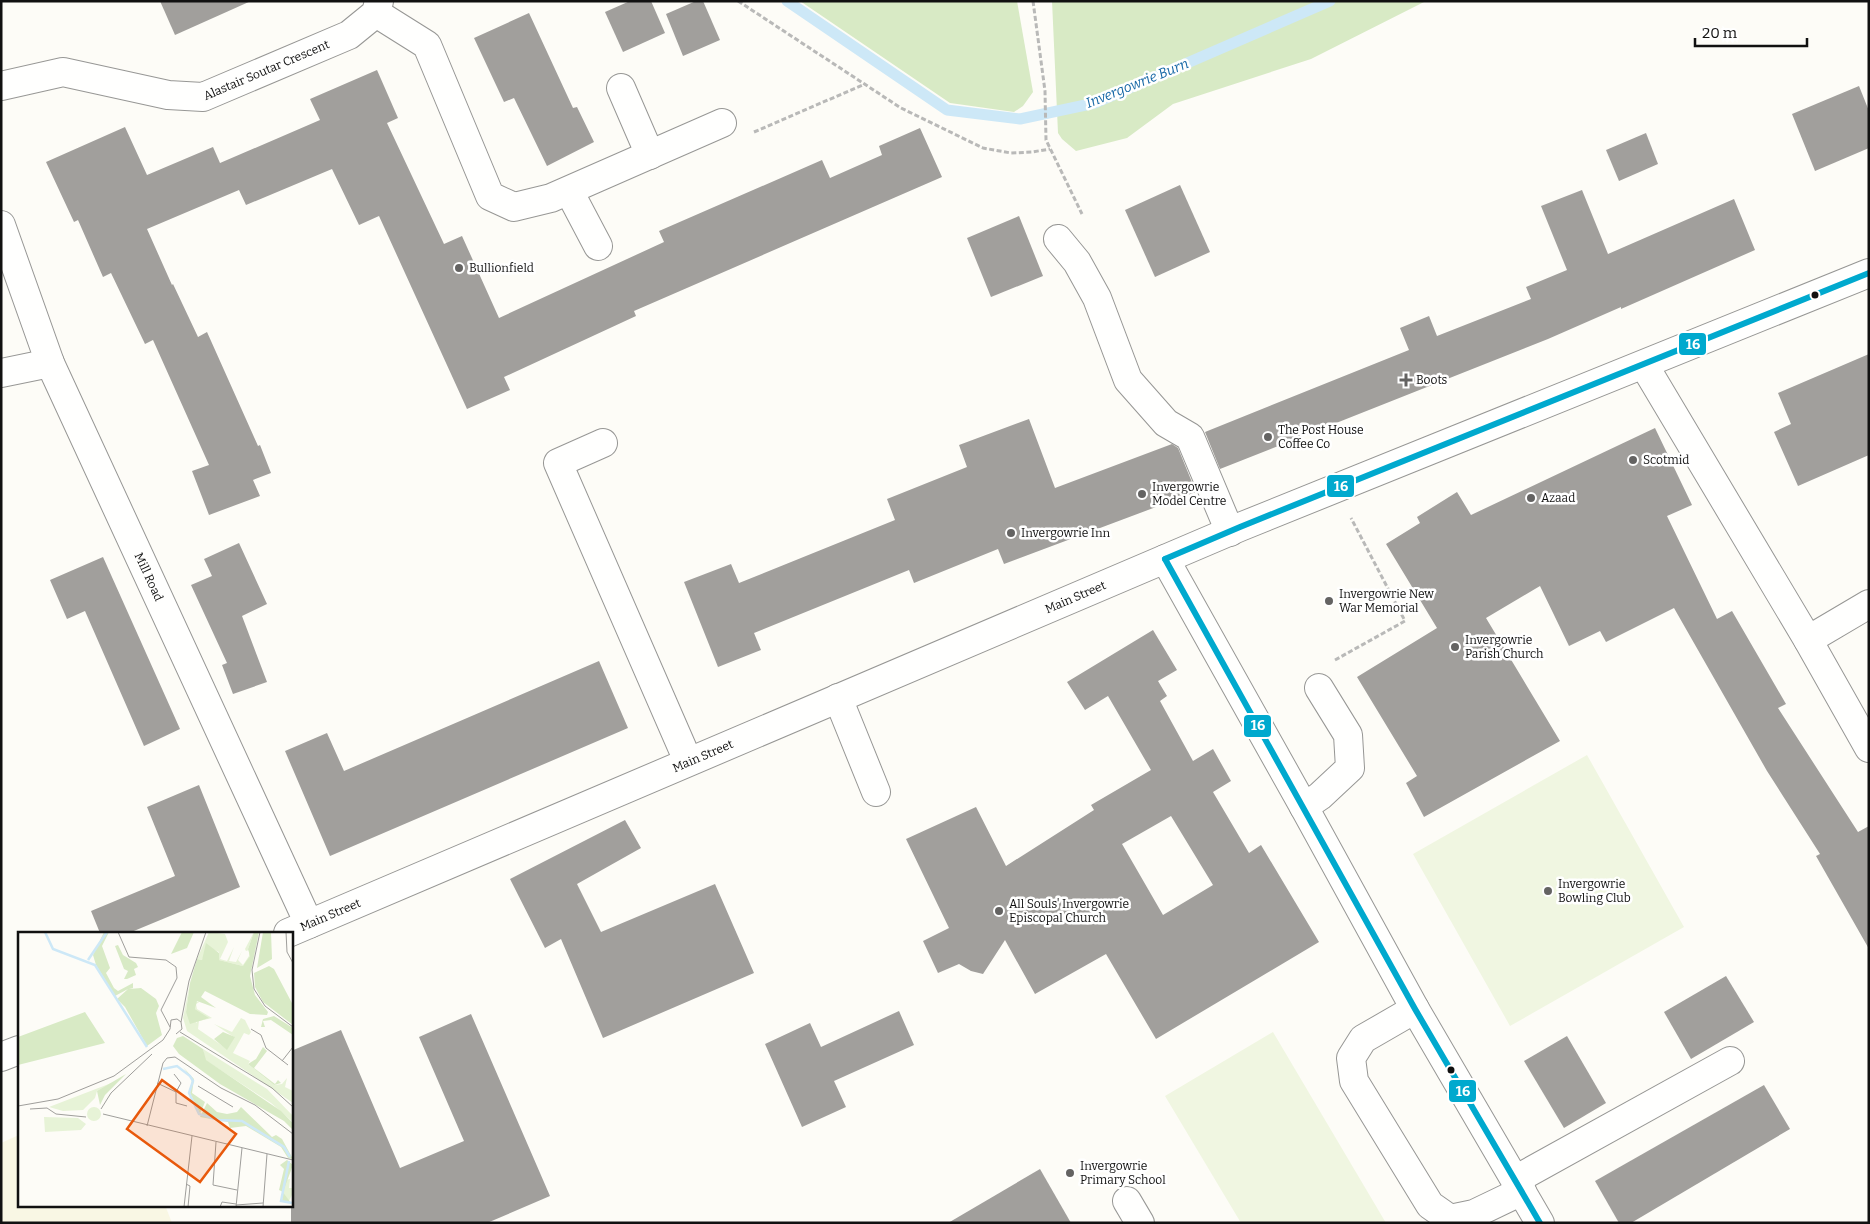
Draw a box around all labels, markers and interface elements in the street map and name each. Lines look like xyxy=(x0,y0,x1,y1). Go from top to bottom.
scale bar xyxy=(1695,15,1808,47)
text: 20 m xyxy=(1702,24,1738,42)
street label: Alastair Soutar Crescent xyxy=(201,37,332,103)
water label: Invergowrie Burn xyxy=(1083,55,1191,112)
place label: Bullionfield xyxy=(469,261,534,275)
marker: Bullionfield xyxy=(453,262,465,274)
unlabelled marker xyxy=(1810,290,1820,300)
line badge: 16 xyxy=(1678,332,1707,356)
text: 16 xyxy=(1686,336,1700,353)
place label: Boots xyxy=(1416,373,1448,387)
marker: Boots xyxy=(1400,374,1412,386)
place label: The Post House Coffee Co xyxy=(1278,423,1364,451)
marker: The Post House Coffee Co xyxy=(1262,431,1274,443)
place label: Scotmid xyxy=(1643,453,1689,467)
marker: Scotmid xyxy=(1627,454,1639,466)
line badge: 16 xyxy=(1326,474,1355,498)
text: 16 xyxy=(1334,478,1348,495)
place label: Invergowrie Model Centre xyxy=(1152,480,1226,508)
marker: Invergowrie Model Centre xyxy=(1136,488,1148,500)
place label: Azaad xyxy=(1541,491,1575,505)
marker: Azaad xyxy=(1525,492,1537,504)
place label: Invergowrie Inn xyxy=(1021,526,1110,540)
marker: Invergowrie Inn xyxy=(1005,527,1017,539)
street label: Mill Road xyxy=(132,550,166,603)
street label: Main Street xyxy=(1043,578,1108,616)
place label: Invergowrie New War Memorial xyxy=(1339,587,1434,615)
marker: Invergowrie New War Memorial xyxy=(1323,595,1335,607)
place label: Invergowrie Parish Church xyxy=(1465,633,1544,661)
marker: Invergowrie Parish Church xyxy=(1449,641,1461,653)
line badge: 16 xyxy=(1243,714,1272,738)
text: 16 xyxy=(1251,717,1265,734)
street label: Main Street xyxy=(670,737,736,775)
place label: Invergowrie Bowling Club xyxy=(1558,877,1631,905)
marker: Invergowrie Bowling Club xyxy=(1542,885,1554,897)
street label: Main Street xyxy=(298,896,363,934)
place label: All Souls' Invergowrie Episcopal Church xyxy=(1009,897,1129,925)
marker: All Souls' Invergowrie Episcopal Church xyxy=(993,905,1005,917)
inset map xyxy=(18,932,292,1206)
unlabelled marker xyxy=(1446,1065,1456,1075)
line badge: 16 xyxy=(1448,1079,1477,1103)
text: 16 xyxy=(1456,1083,1470,1100)
place label: Invergowrie Primary School xyxy=(1080,1159,1166,1187)
marker: Invergowrie Primary School xyxy=(1064,1167,1076,1179)

